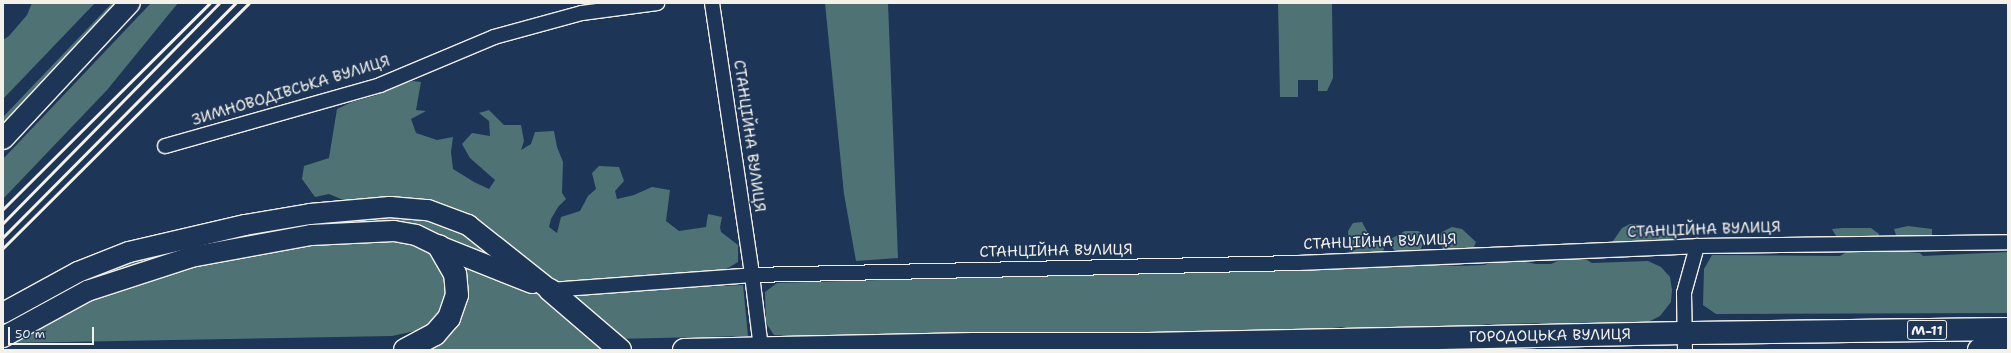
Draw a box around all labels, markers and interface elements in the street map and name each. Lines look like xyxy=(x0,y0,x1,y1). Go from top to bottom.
street label: ЗИМНОВОДІВСЬКА ВУЛИЦЯ xyxy=(190,52,392,130)
street label: СТАНЦІЙНА ВУЛИЦЯ xyxy=(729,59,769,213)
street label: СТАНЦІЙНА ВУЛИЦЯ xyxy=(1627,218,1781,242)
street label: СТАНЦІЙНА ВУЛИЦЯ xyxy=(1303,230,1457,254)
street label: СТАНЦІЙНА ВУЛИЦЯ xyxy=(979,241,1133,261)
road number: М-11 xyxy=(1907,318,1947,342)
scale bar xyxy=(10,319,96,345)
text: 50 m xyxy=(15,326,45,342)
street label: ГОРОДОЦЬКА ВУЛИЦЯ xyxy=(1469,326,1631,346)

